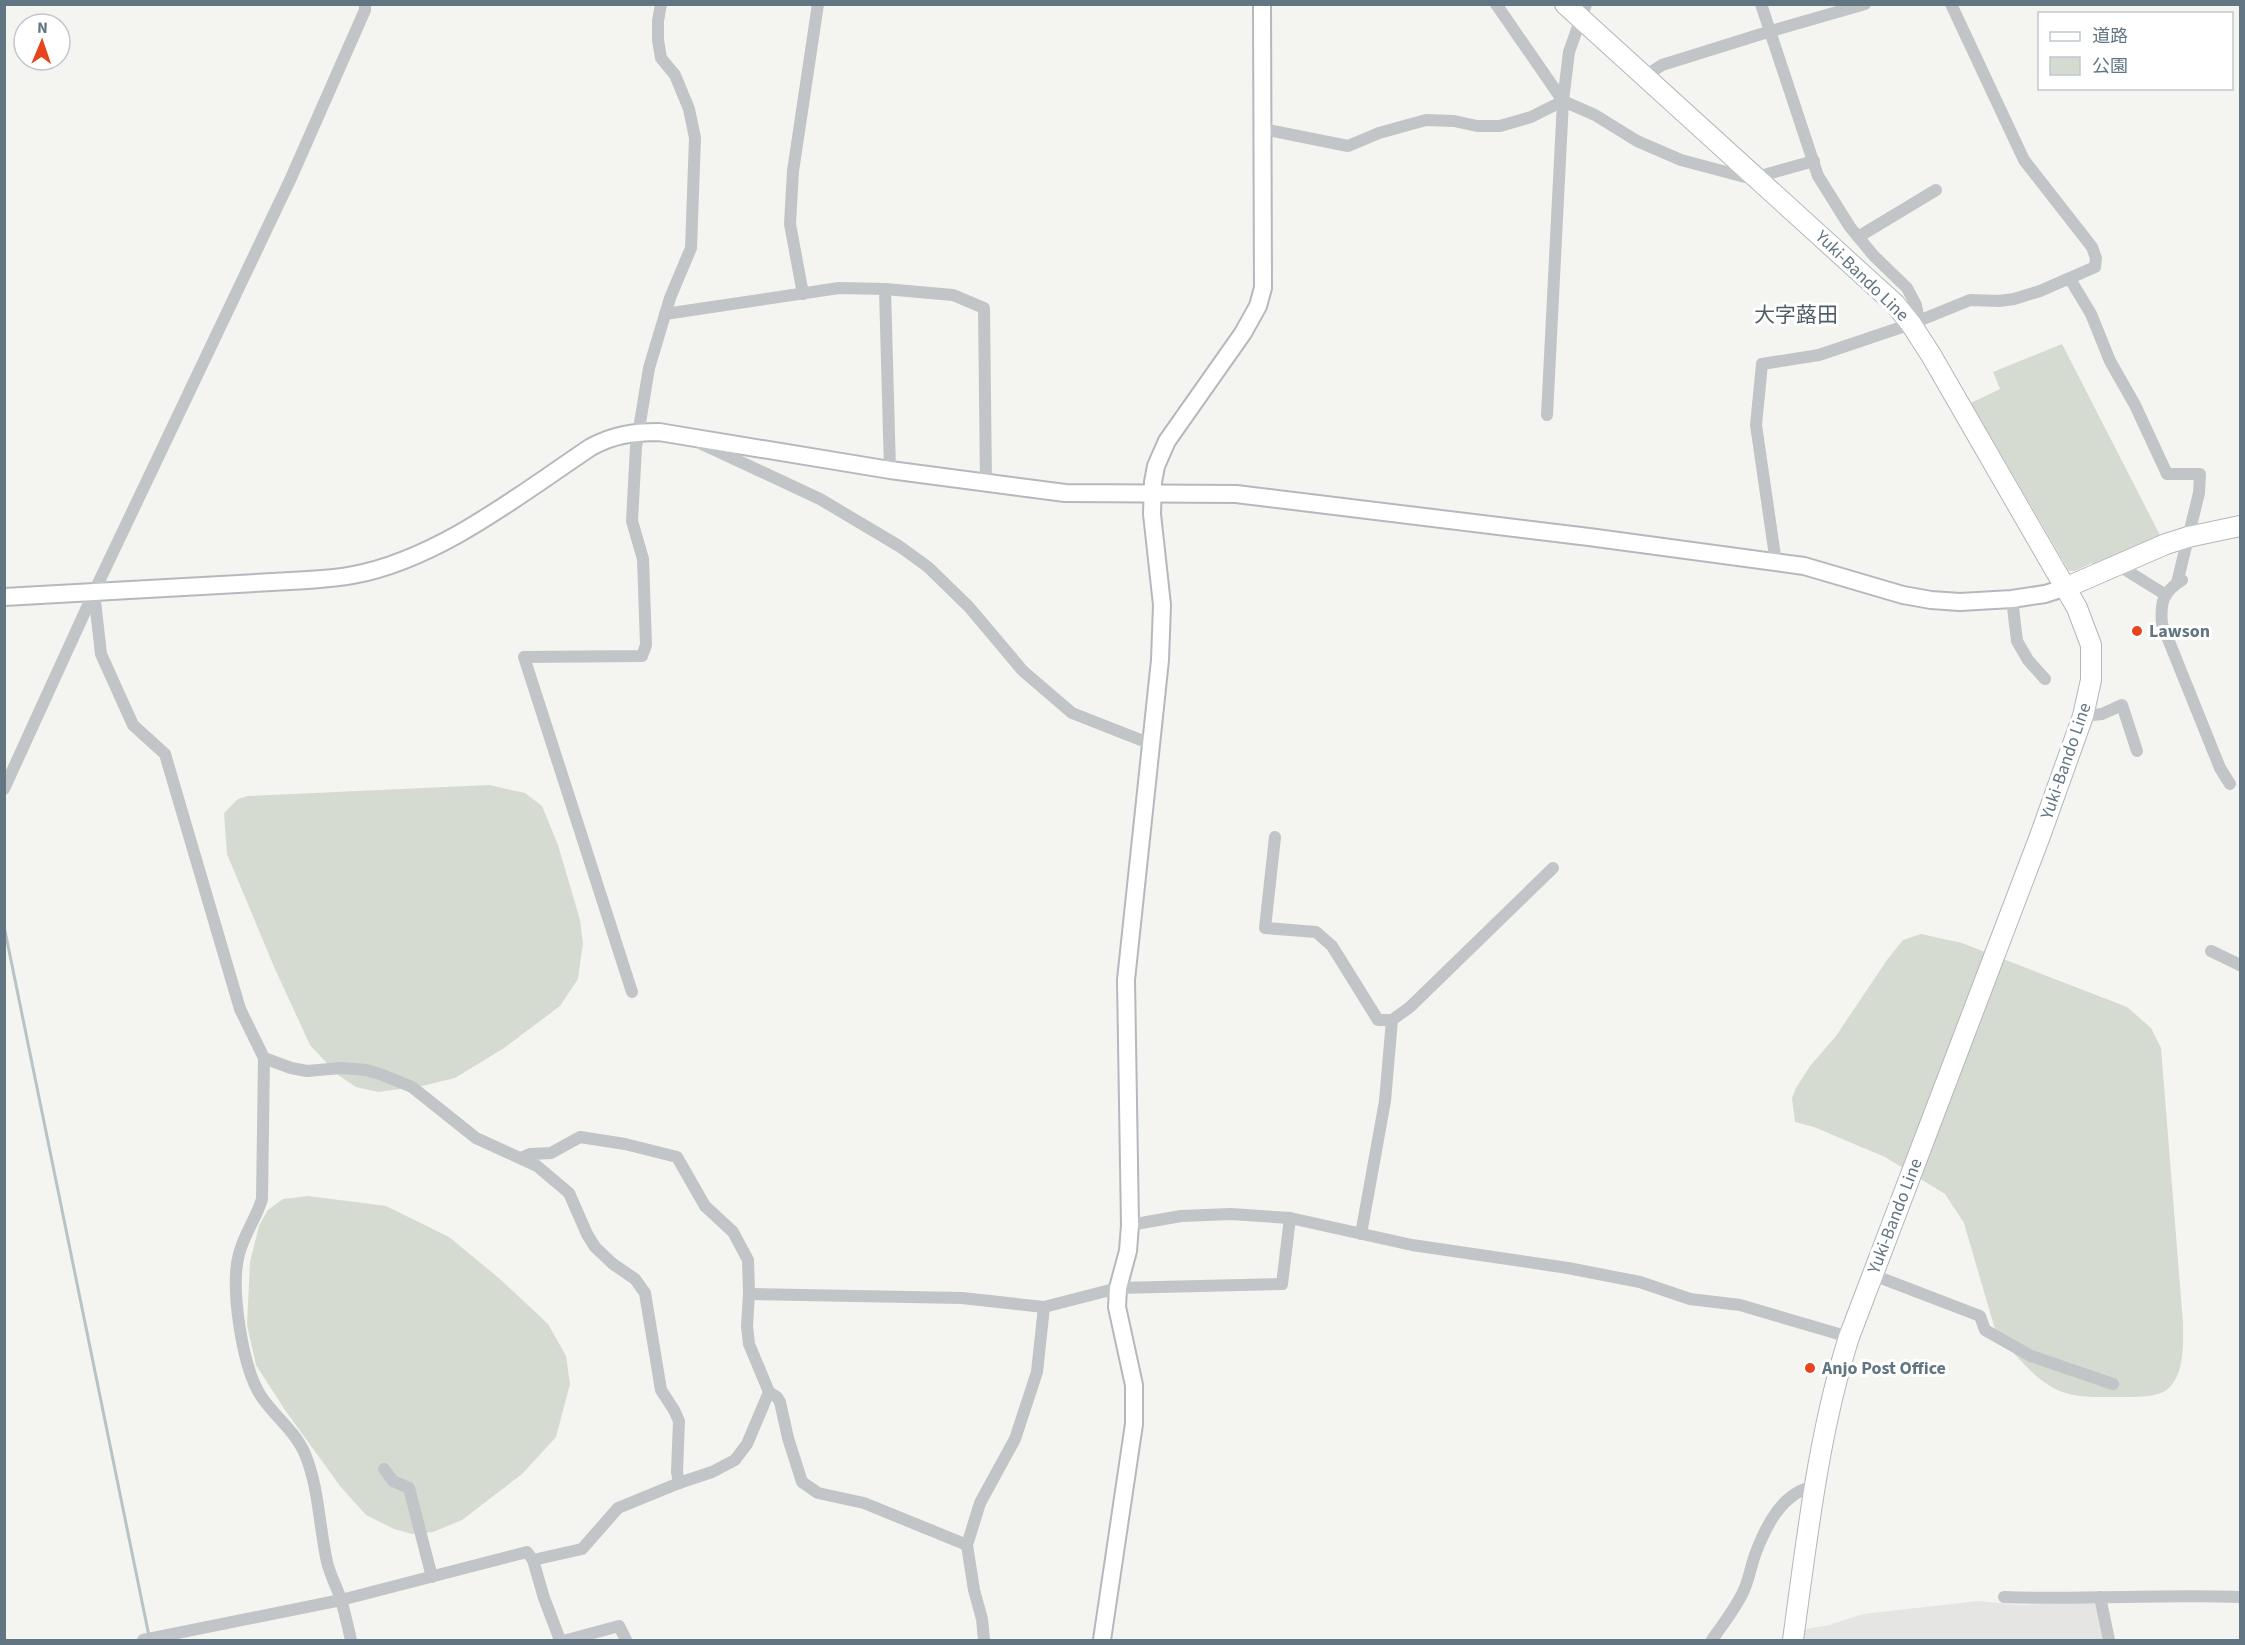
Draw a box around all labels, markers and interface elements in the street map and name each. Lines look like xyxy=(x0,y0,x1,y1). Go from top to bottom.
north arrow xyxy=(12,12,72,72)
legend xyxy=(2038,12,2233,90)
text: N xyxy=(37,17,48,39)
text: 道路 xyxy=(2092,24,2128,49)
text: 公園 xyxy=(2092,54,2128,79)
street label: Yuki-Bando Line xyxy=(1809,224,1914,327)
district label: 大字蕗田 xyxy=(1754,300,1838,330)
place label: Lawson xyxy=(2149,619,2210,644)
marker: Lawson xyxy=(2130,624,2144,638)
street label: Yuki-Bando Line xyxy=(2034,699,2098,823)
street label: Yuki-Bando Line xyxy=(1861,1155,1928,1278)
place label: Anjo Post Office xyxy=(1821,1356,1946,1381)
marker: Anjo Post Office xyxy=(1803,1361,1817,1375)

